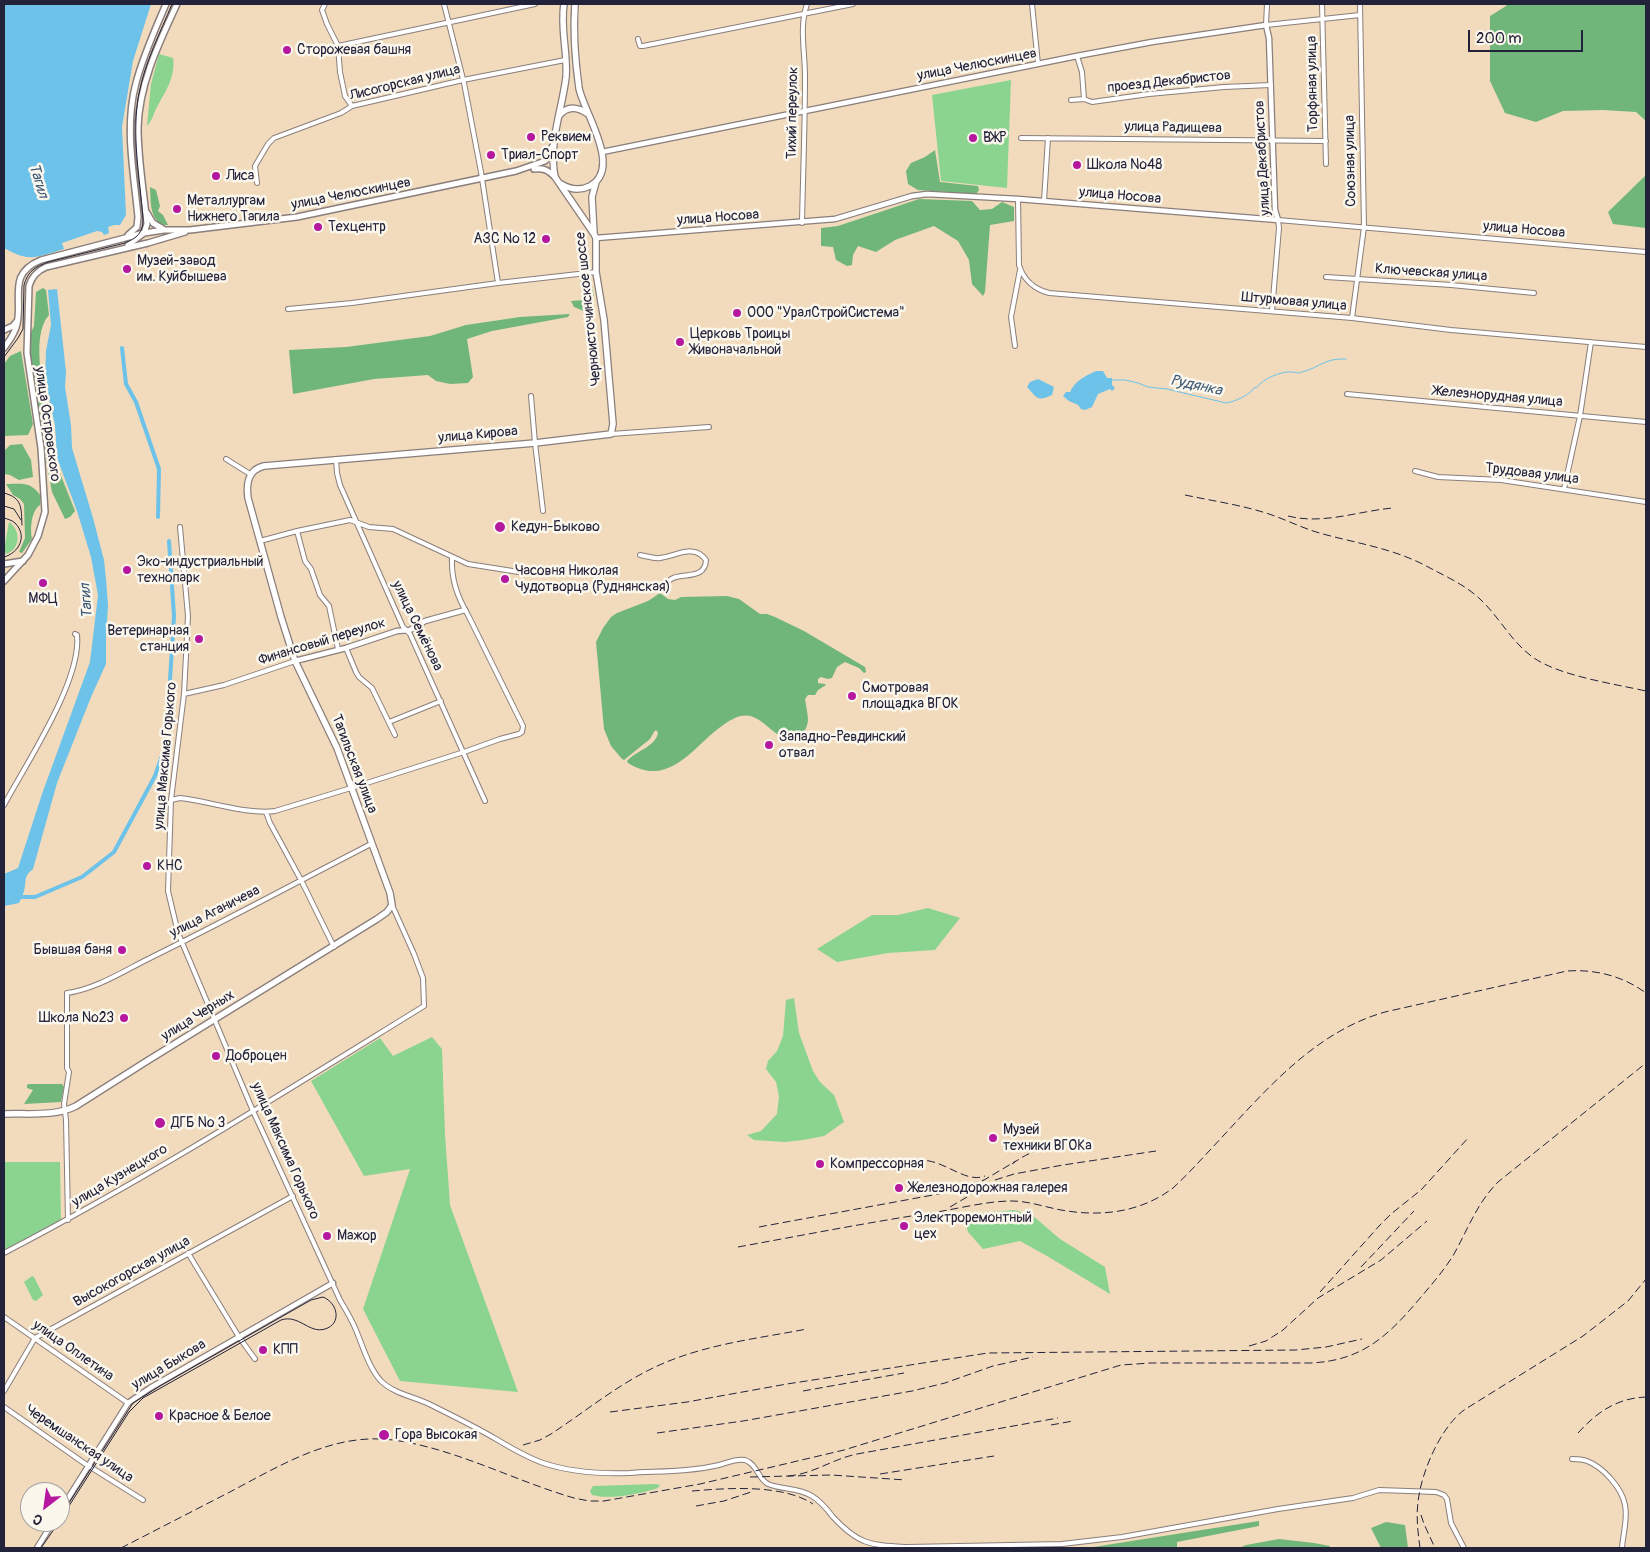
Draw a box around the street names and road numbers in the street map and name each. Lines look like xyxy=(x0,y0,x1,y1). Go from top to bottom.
street label: Торфяная улица xyxy=(1304,36,1322,132)
street label: улица Челюскинцев xyxy=(916,45,1038,85)
street label: Лисогорская улица xyxy=(348,61,462,105)
street label: Тихий переулок xyxy=(784,67,802,159)
street label: проезд Декабристов xyxy=(1106,67,1232,97)
street label: улица Декабристов xyxy=(1252,100,1274,216)
street label: Союзная улица xyxy=(1342,115,1360,207)
street label: улица Радищева xyxy=(1124,119,1222,137)
street label: улица Челюскинцев xyxy=(290,174,412,214)
street label: улица Носова xyxy=(1078,184,1162,208)
street label: улица Носова xyxy=(676,207,760,229)
street label: улица Носова xyxy=(1482,218,1566,242)
street label: Черноисточинское шоссе xyxy=(573,231,605,387)
street label: Ключевская улица xyxy=(1374,261,1488,285)
street label: Штурмовая улица xyxy=(1241,289,1347,315)
street label: улица Островского xyxy=(31,365,63,483)
street label: Железнорудная улица xyxy=(1433,383,1563,411)
street label: улица Кирова xyxy=(438,423,518,447)
street label: Трудовая улица xyxy=(1484,460,1580,488)
street label: улица Семёнова xyxy=(388,578,446,674)
street label: Финансовый переулок xyxy=(256,615,388,669)
street label: улица Максима Горького xyxy=(151,681,181,831)
street label: Тагильская улица xyxy=(327,712,381,816)
street label: улица Аганичева xyxy=(167,882,263,942)
street label: улица Черных xyxy=(158,987,238,1045)
street label: улица Максима Горького xyxy=(247,1080,323,1222)
street label: улица Кузнецкого xyxy=(69,1141,171,1211)
street label: Высокогорская улица xyxy=(71,1233,193,1311)
street label: улица Оплетина xyxy=(29,1317,117,1385)
street label: улица Быкова xyxy=(129,1336,209,1394)
street label: Черемшанская улица xyxy=(22,1402,136,1486)

